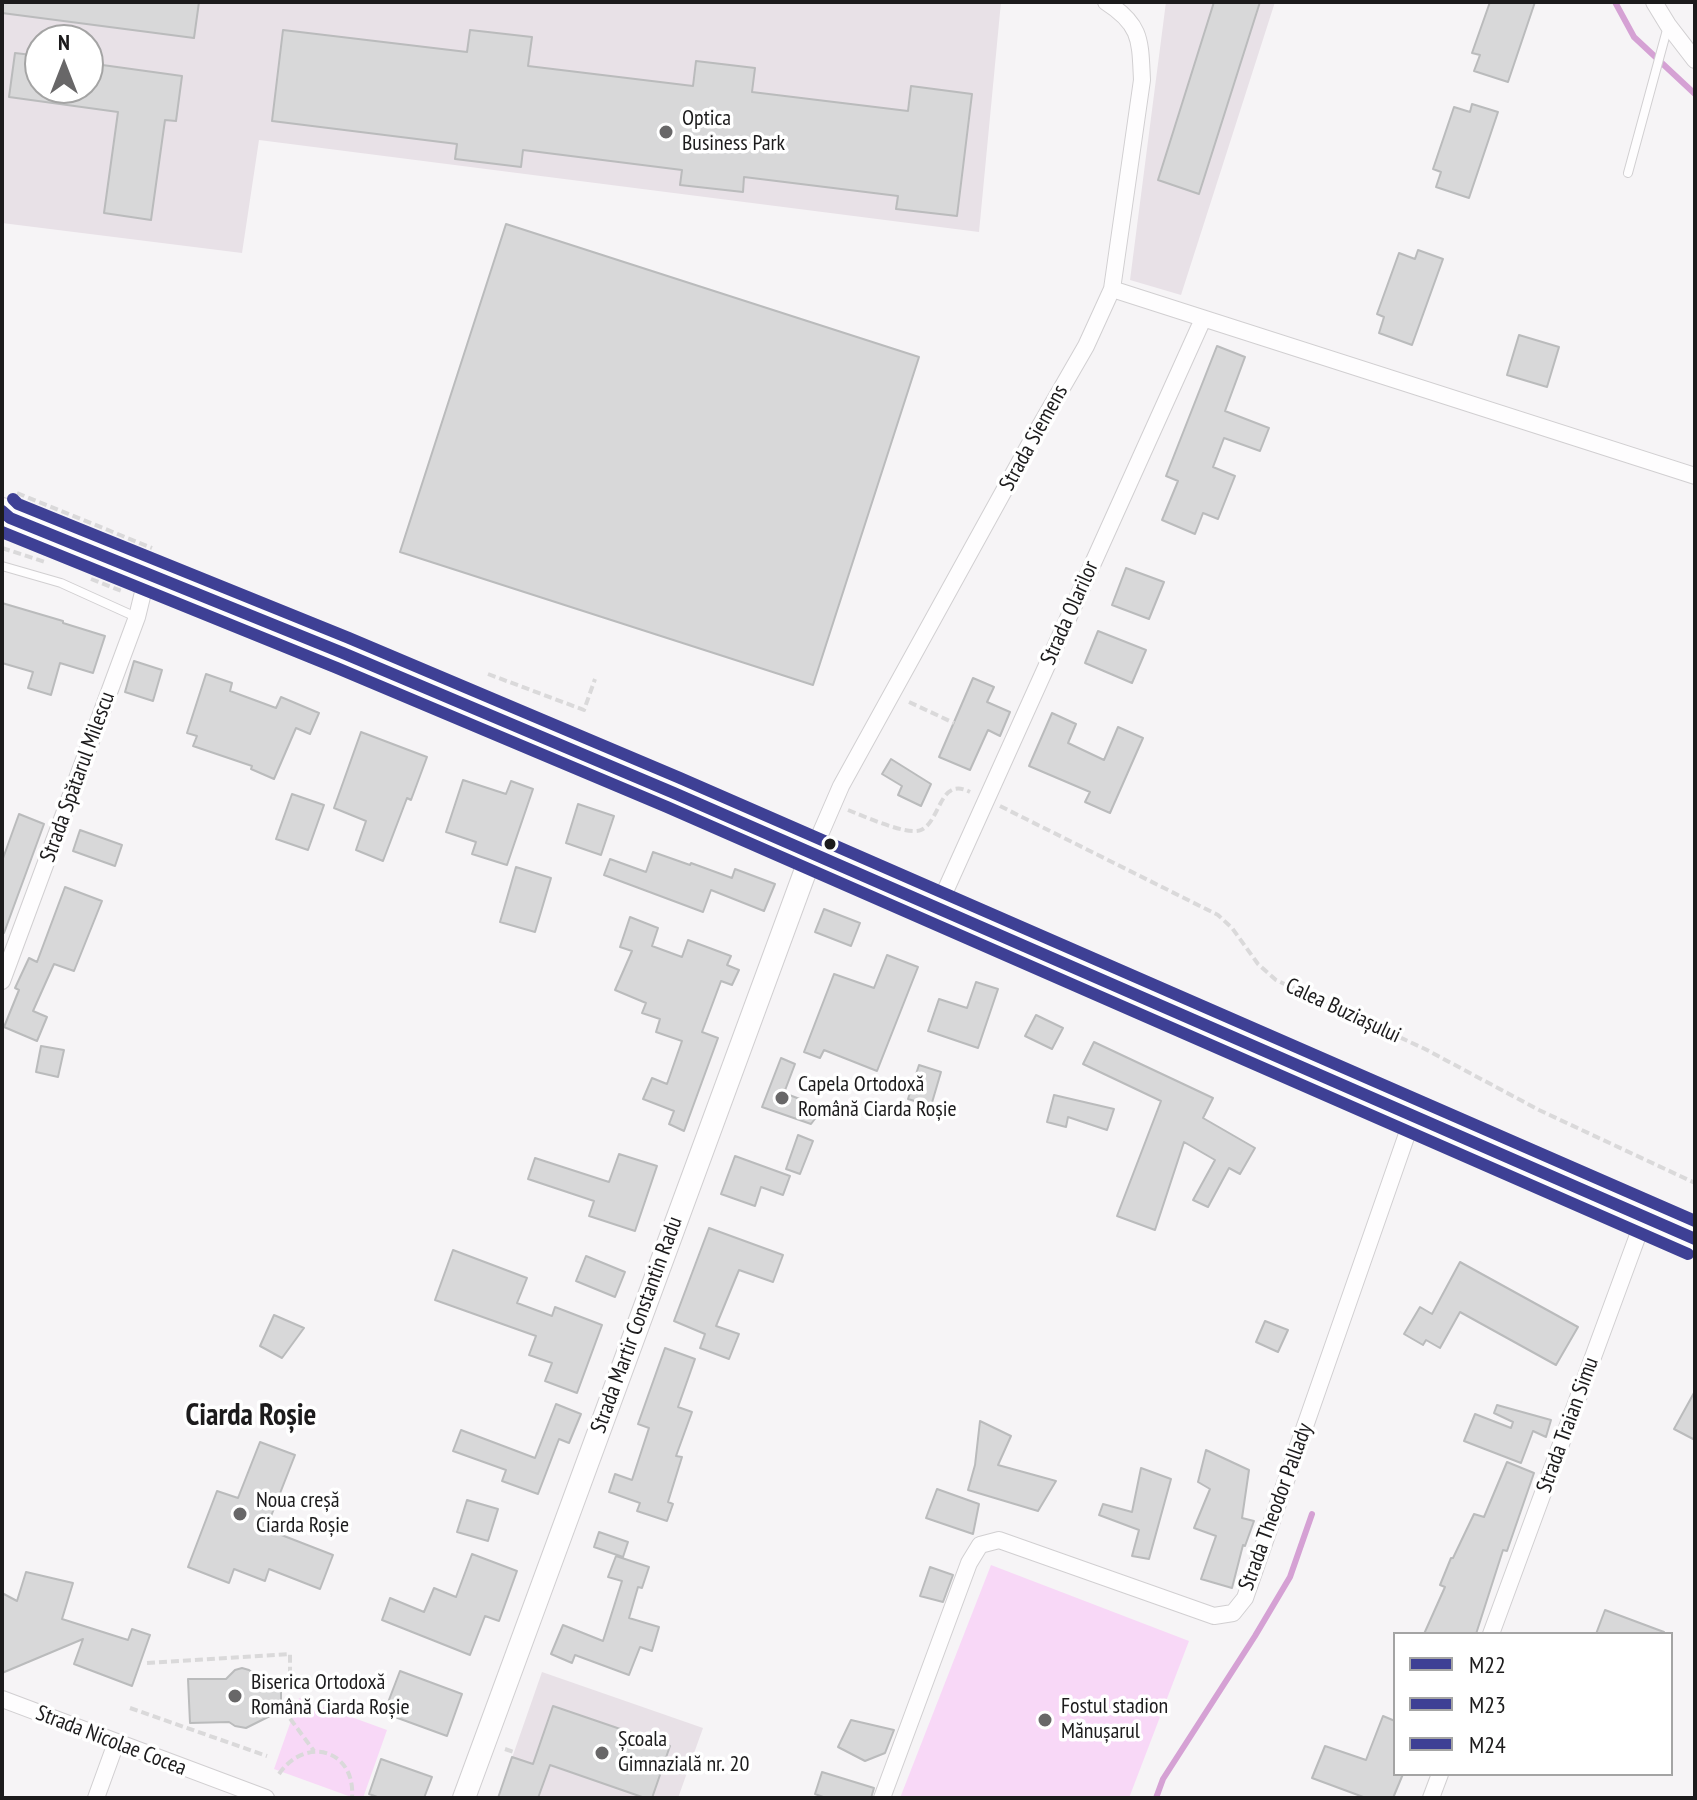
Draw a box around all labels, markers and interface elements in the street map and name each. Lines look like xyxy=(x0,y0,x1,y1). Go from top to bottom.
north arrow xyxy=(24,24,104,104)
text: N xyxy=(58,28,70,56)
place label: Optica Business Park xyxy=(682,106,785,158)
marker: Optica Business Park xyxy=(657,123,675,141)
street label: Strada Siemens xyxy=(994,380,1074,496)
street label: Strada Olarilor xyxy=(1035,557,1105,669)
street label: Strada Spătarul Milescu xyxy=(35,688,121,866)
unlabelled marker xyxy=(822,836,838,852)
street label: Calea Buziașului xyxy=(1281,973,1405,1049)
place label: Capela Ortodoxă Română Ciarda Roșie xyxy=(798,1072,957,1124)
marker: Capela Ortodoxă Română Ciarda Roșie xyxy=(773,1089,791,1107)
street label: Strada Martir Constantin Radu xyxy=(586,1213,688,1437)
street label: Strada Traian Simu xyxy=(1531,1354,1605,1496)
district label: Ciarda Roșie xyxy=(186,1398,316,1434)
street label: Strada Theodor Pallady xyxy=(1234,1420,1318,1594)
place label: Noua creșă Ciarda Roșie xyxy=(256,1488,349,1540)
marker: Noua creșă Ciarda Roșie xyxy=(231,1505,249,1523)
legend xyxy=(1393,1632,1673,1776)
text: M22 xyxy=(1469,1649,1506,1680)
place label: Biserica Ortodoxă Română Ciarda Roșie xyxy=(251,1670,410,1722)
marker: Biserica Ortodoxă Română Ciarda Roșie xyxy=(226,1687,244,1705)
text: M23 xyxy=(1469,1689,1506,1720)
place label: Fostul stadion Mănușarul xyxy=(1061,1694,1168,1746)
street label: Strada Nicolae Cocea xyxy=(32,1700,190,1782)
marker: Fostul stadion Mănușarul xyxy=(1036,1711,1054,1729)
place label: Școala Gimnazială nr. 20 xyxy=(618,1727,749,1778)
text: M24 xyxy=(1469,1729,1506,1760)
marker: Școala Gimnazială nr. 20 xyxy=(593,1744,611,1762)

